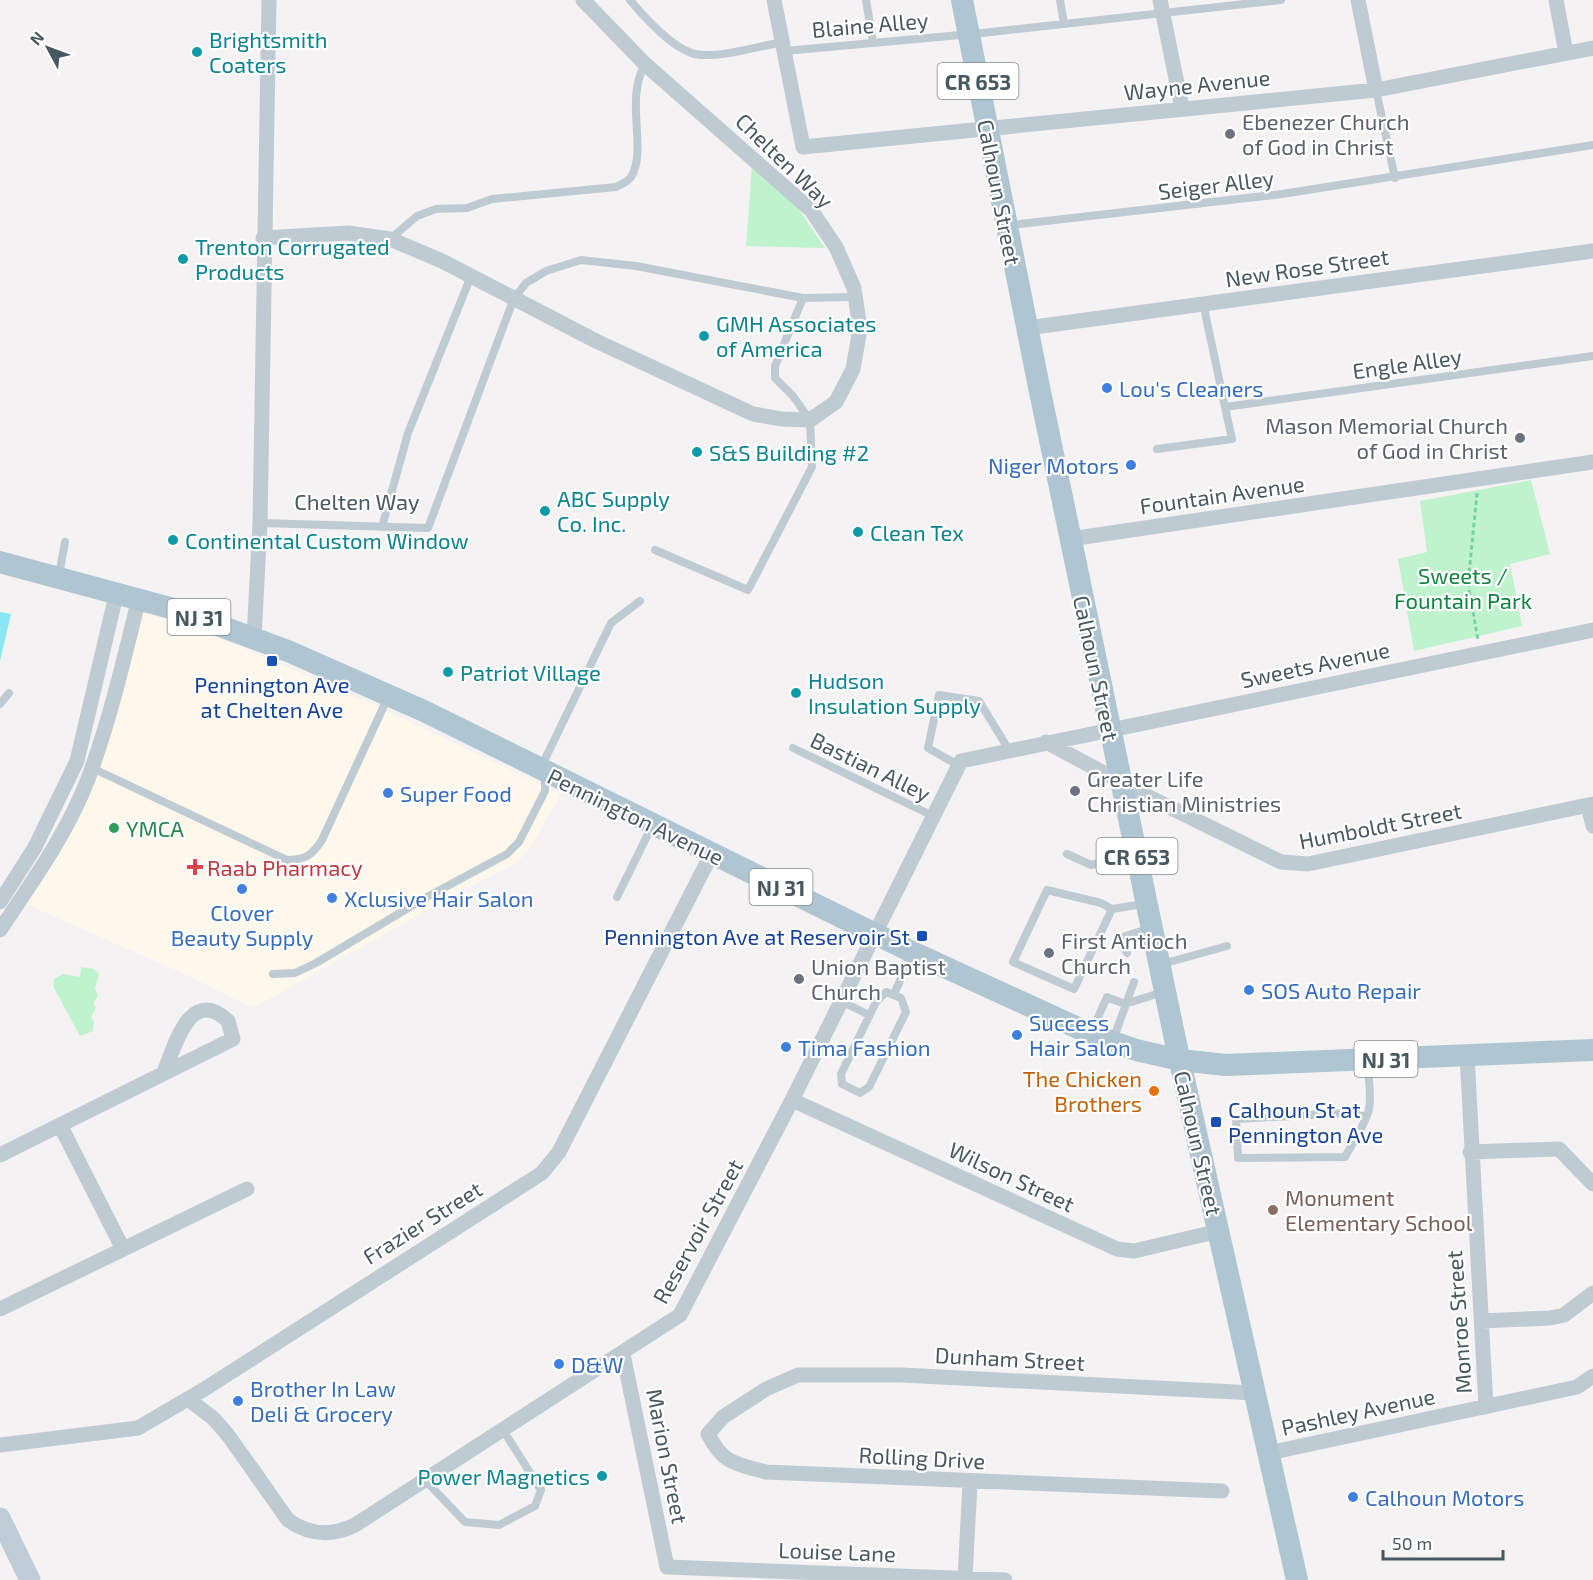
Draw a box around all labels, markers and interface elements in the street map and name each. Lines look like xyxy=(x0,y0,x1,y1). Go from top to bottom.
street label: Blaine Alley xyxy=(811,6,930,42)
north arrow xyxy=(18,18,78,78)
place label: Brightsmith Coaters xyxy=(209,26,327,77)
text: N xyxy=(25,27,47,48)
marker: Brightsmith Coaters xyxy=(190,45,204,59)
road number: CR 653 xyxy=(938,63,1018,99)
street label: Wayne Avenue xyxy=(1123,63,1271,105)
street label: Chelten Way xyxy=(731,107,839,213)
place label: Ebenezer Church of God in Christ xyxy=(1242,108,1410,159)
street label: Calhoun Street xyxy=(973,117,1027,267)
marker: Ebenezer Church of God in Christ xyxy=(1223,127,1237,141)
street label: Seiger Alley xyxy=(1157,164,1276,204)
place label: Trenton Corrugated Products xyxy=(195,233,390,284)
street label: New Rose Street xyxy=(1224,243,1390,291)
marker: Trenton Corrugated Products xyxy=(176,252,190,266)
place label: GMH Associates of America xyxy=(716,310,876,361)
marker: GMH Associates of America xyxy=(697,329,711,343)
street label: Engle Alley xyxy=(1351,342,1464,384)
place label: Lou's Cleaners xyxy=(1119,375,1264,401)
marker: Lou's Cleaners xyxy=(1100,381,1114,395)
place label: Mason Memorial Church of God in Christ xyxy=(1265,412,1508,463)
marker: Mason Memorial Church of God in Christ xyxy=(1513,431,1527,445)
place label: S&S Building #2 xyxy=(709,439,869,465)
marker: S&S Building #2 xyxy=(690,445,704,459)
place label: Niger Motors xyxy=(988,452,1119,478)
marker: Niger Motors xyxy=(1124,458,1138,472)
street label: Fountain Avenue xyxy=(1138,470,1306,518)
place label: ABC Supply Co. Inc. xyxy=(557,485,670,536)
street label: Chelten Way xyxy=(294,488,420,514)
marker: ABC Supply Co. Inc. xyxy=(538,504,552,518)
place label: Clean Tex xyxy=(870,519,964,545)
marker: Clean Tex xyxy=(851,525,865,539)
place label: Continental Custom Window xyxy=(185,527,469,553)
marker: Continental Custom Window xyxy=(166,533,180,547)
park label: Sweets / Fountain Park xyxy=(1394,562,1532,613)
street label: Calhoun Street xyxy=(1069,593,1125,743)
road number: NJ 31 xyxy=(168,599,230,635)
street label: Sweets Avenue xyxy=(1238,636,1392,692)
marker: Pennington Ave at Chelten Ave xyxy=(265,654,279,668)
place label: Patriot Village xyxy=(460,659,601,685)
marker: Patriot Village xyxy=(441,665,455,679)
place label: Hudson Insulation Supply xyxy=(808,667,981,718)
place label: Pennington Ave at Chelten Ave xyxy=(194,671,350,722)
marker: Hudson Insulation Supply xyxy=(789,686,803,700)
street label: Bastian Alley xyxy=(807,726,935,806)
street label: Pennington Avenue xyxy=(544,762,728,870)
place label: Greater Life Christian Ministries xyxy=(1087,765,1281,816)
place label: Super Food xyxy=(400,780,512,806)
marker: Greater Life Christian Ministries xyxy=(1068,784,1082,798)
marker: Super Food xyxy=(381,786,395,800)
street label: Humboldt Street xyxy=(1296,796,1464,854)
place label: YMCA xyxy=(126,815,184,841)
marker: YMCA xyxy=(107,821,121,835)
road number: CR 653 xyxy=(1096,838,1178,874)
place label: Raab Pharmacy xyxy=(207,854,363,880)
marker: Raab Pharmacy xyxy=(188,860,202,874)
road number: NJ 31 xyxy=(750,869,812,905)
marker: Clover Beauty Supply xyxy=(235,882,249,896)
place label: Xclusive Hair Salon xyxy=(344,885,534,911)
marker: Xclusive Hair Salon xyxy=(325,891,339,905)
place label: Clover Beauty Supply xyxy=(171,899,314,950)
place label: Pennington Ave at Reservoir St xyxy=(604,923,910,949)
place label: First Antioch Church xyxy=(1061,927,1187,978)
marker: Pennington Ave at Reservoir St xyxy=(915,929,929,943)
marker: First Antioch Church xyxy=(1042,946,1056,960)
place label: Union Baptist Church xyxy=(811,953,946,1004)
marker: Union Baptist Church xyxy=(792,972,806,986)
place label: SOS Auto Repair xyxy=(1261,977,1421,1003)
marker: SOS Auto Repair xyxy=(1242,983,1256,997)
place label: Success Hair Salon xyxy=(1029,1009,1131,1060)
marker: Success Hair Salon xyxy=(1010,1028,1024,1042)
place label: Tima Fashion xyxy=(798,1034,931,1060)
marker: Tima Fashion xyxy=(779,1040,793,1054)
road number: NJ 31 xyxy=(1354,1041,1418,1077)
place label: The Chicken Brothers xyxy=(1023,1065,1142,1116)
street label: Calhoun Street xyxy=(1170,1068,1228,1218)
marker: The Chicken Brothers xyxy=(1147,1084,1161,1098)
place label: Calhoun St at Pennington Ave xyxy=(1228,1096,1383,1147)
marker: Calhoun St at Pennington Ave xyxy=(1209,1115,1223,1129)
street label: Wilson Street xyxy=(945,1136,1079,1216)
street label: Reservoir Street xyxy=(647,1154,747,1308)
street label: Frazier Street xyxy=(358,1175,486,1269)
place label: Monument Elementary School xyxy=(1285,1184,1473,1235)
marker: Monument Elementary School xyxy=(1266,1203,1280,1217)
street label: Monroe Street xyxy=(1440,1250,1476,1394)
street label: Dunham Street xyxy=(934,1341,1086,1375)
place label: D&W xyxy=(571,1351,623,1377)
marker: D&W xyxy=(552,1357,566,1371)
place label: Brother In Law Deli & Grocery xyxy=(250,1375,396,1426)
street label: Pashley Avenue xyxy=(1279,1382,1437,1440)
street label: Marion Street xyxy=(642,1386,694,1526)
marker: Brother In Law Deli & Grocery xyxy=(231,1394,245,1408)
street label: Rolling Drive xyxy=(858,1441,986,1473)
place label: Power Magnetics xyxy=(418,1463,590,1489)
marker: Power Magnetics xyxy=(595,1469,609,1483)
place label: Calhoun Motors xyxy=(1365,1484,1524,1510)
marker: Calhoun Motors xyxy=(1346,1490,1360,1504)
scale bar xyxy=(1383,1523,1503,1561)
text: 50 m xyxy=(1392,1532,1432,1554)
street label: Louise Lane xyxy=(778,1536,896,1566)

